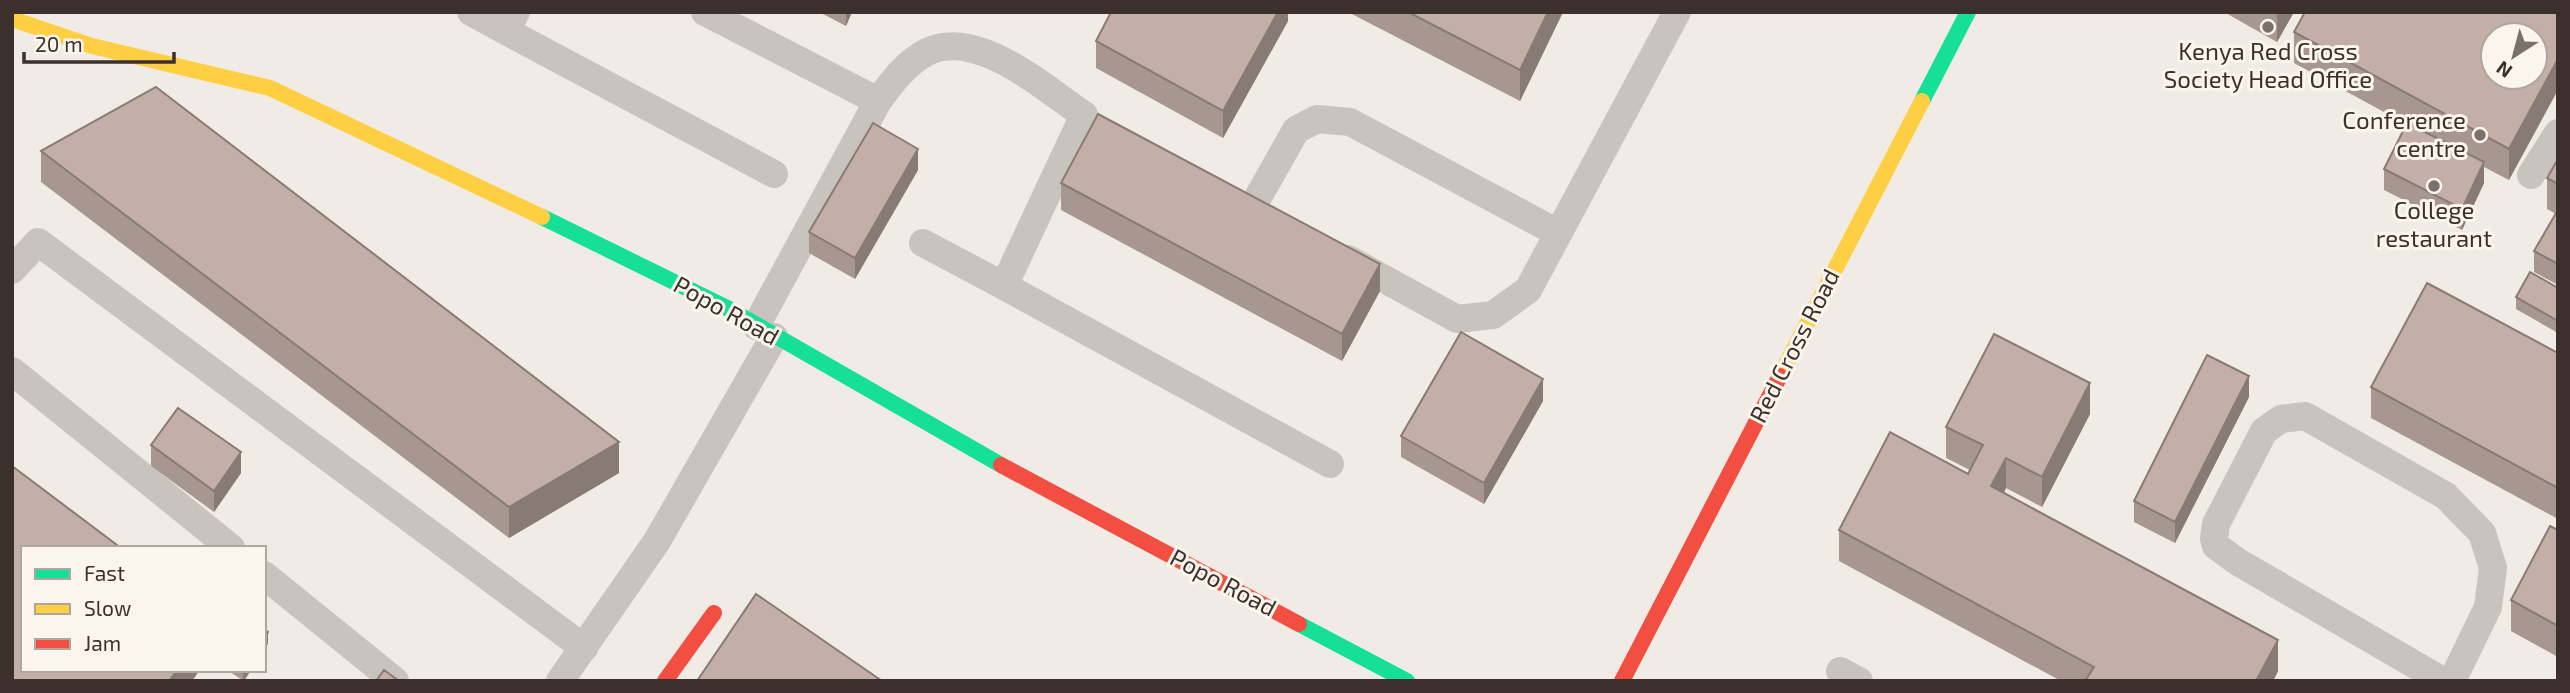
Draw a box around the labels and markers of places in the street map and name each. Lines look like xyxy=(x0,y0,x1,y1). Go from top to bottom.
marker: Kenya Red Cross Society Head Office xyxy=(2260,19,2276,35)
place label: Kenya Red Cross Society Head Office xyxy=(2164,36,2372,93)
place label: Conference centre xyxy=(2342,105,2466,162)
marker: Conference centre xyxy=(2472,127,2488,143)
marker: College restaurant xyxy=(2426,178,2442,194)
place label: College restaurant xyxy=(2376,195,2492,252)

